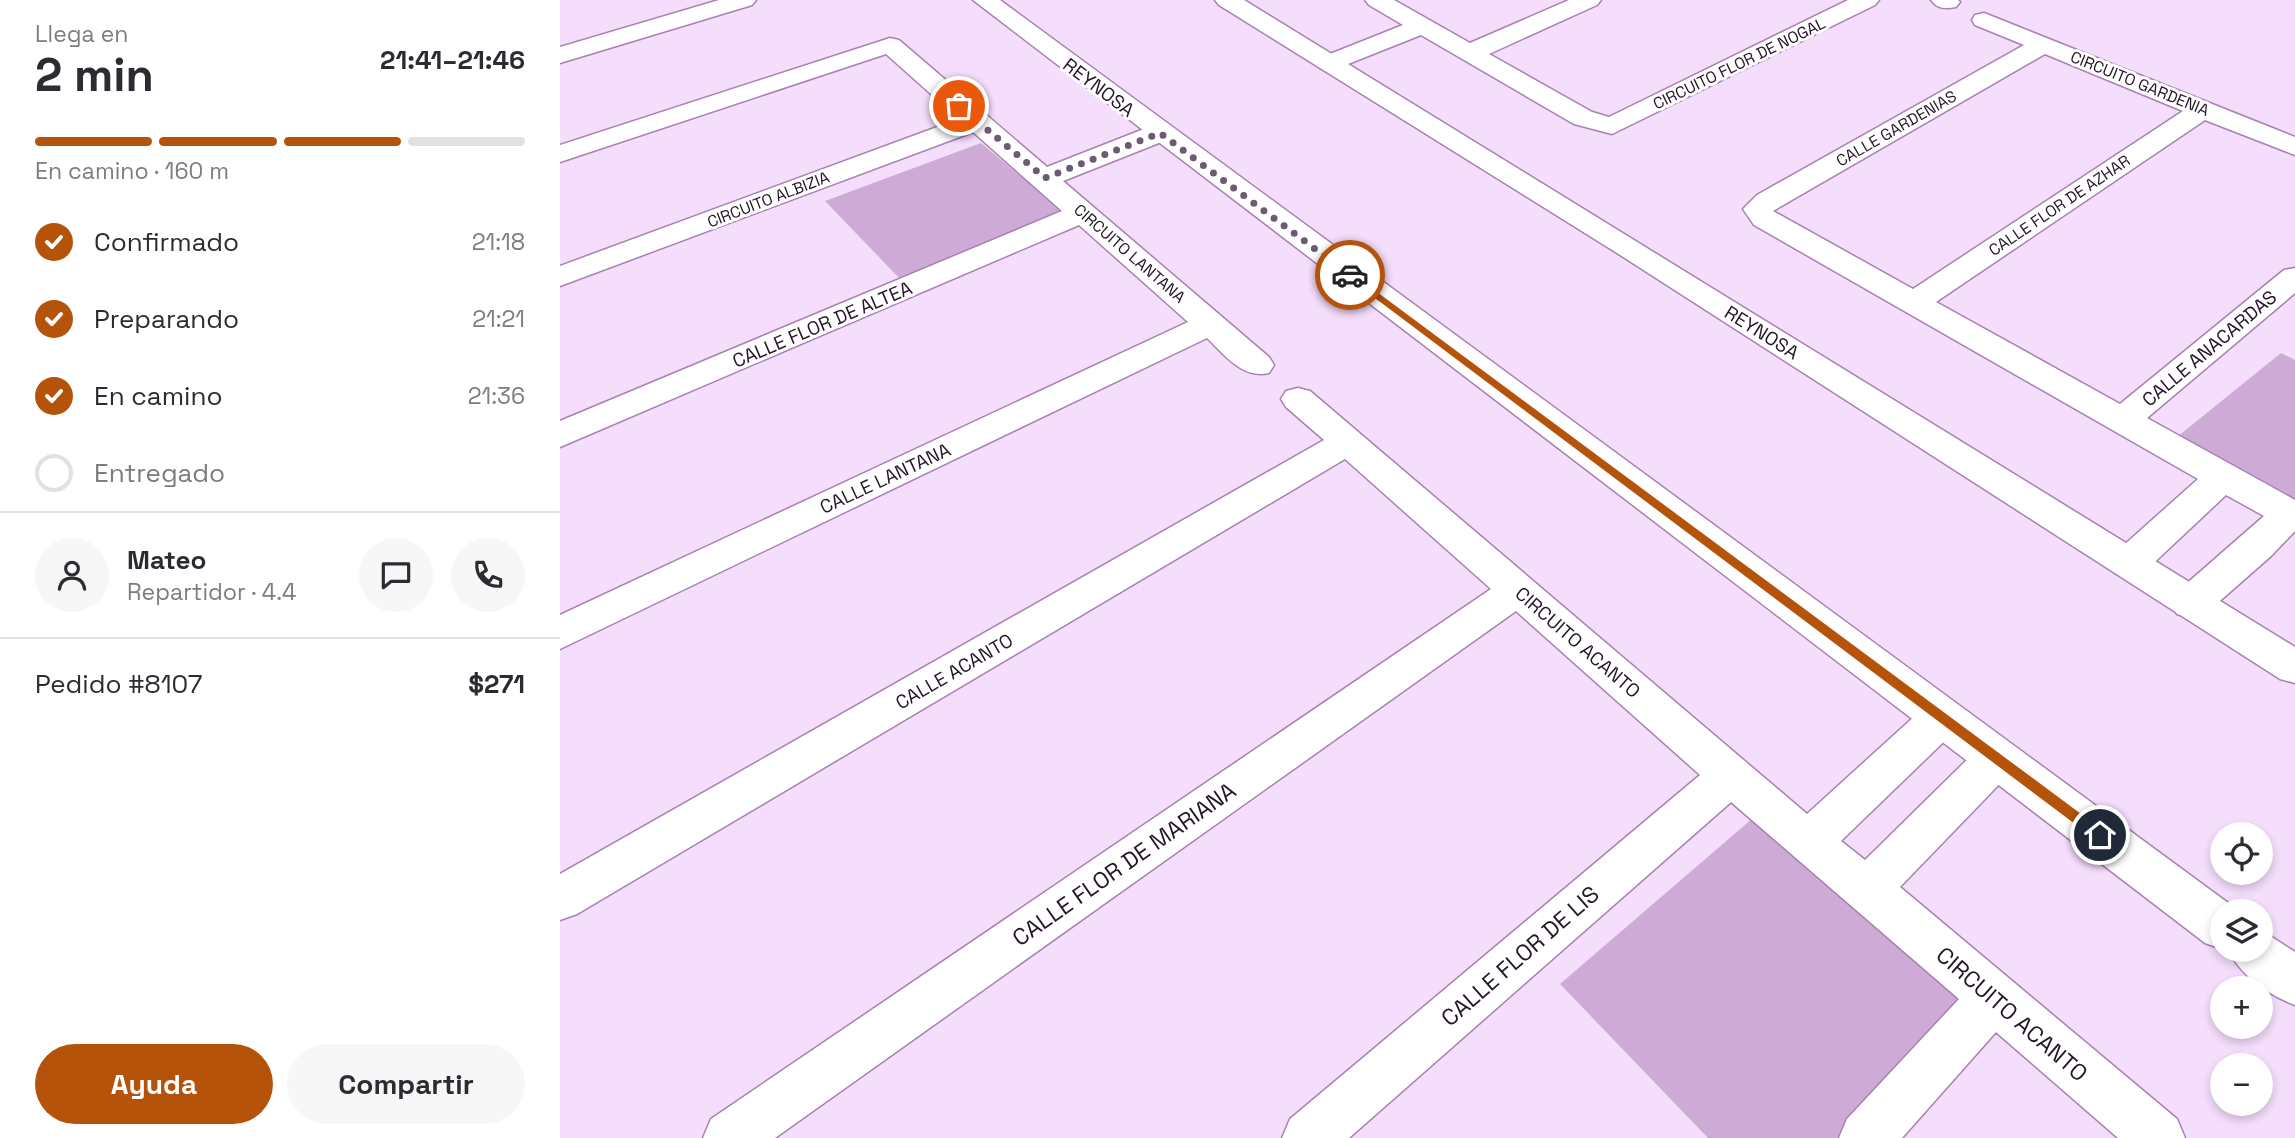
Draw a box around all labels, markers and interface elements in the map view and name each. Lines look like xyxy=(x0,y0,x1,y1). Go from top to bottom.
street label: CIRCUITO FLOR DE NOGAL xyxy=(1650,12,1829,114)
text: Llega en xyxy=(35,19,128,49)
text: 21:41–21:46 xyxy=(380,43,525,77)
text: 2 min xyxy=(35,46,154,104)
street label: CIRCUITO GARDENIA xyxy=(2067,46,2212,121)
street label: REYNOSA xyxy=(1058,52,1139,122)
pin xyxy=(929,76,989,136)
street label: CALLE GARDENIAS xyxy=(1832,85,1960,171)
icon: bag xyxy=(940,87,978,125)
street label: CALLE FLOR DE AZHAR xyxy=(1984,150,2134,261)
text: En camino · 160 m xyxy=(35,156,229,186)
street label: CIRCUITO ALBIZIA xyxy=(704,167,832,232)
street label: CIRCUITO LANTANA xyxy=(1069,199,1190,308)
icon: check xyxy=(35,223,73,261)
text: Confirmado xyxy=(94,225,239,259)
text: 21:18 xyxy=(472,227,525,257)
courier xyxy=(1315,240,1385,310)
icon: car xyxy=(1331,256,1369,294)
street label: CALLE FLOR DE ALTEA xyxy=(729,275,916,374)
street label: CALLE ANACARDAS xyxy=(2137,285,2282,412)
icon: check xyxy=(35,300,73,338)
street label: REYNOSA xyxy=(1720,300,1804,365)
text: Preparando xyxy=(94,302,239,336)
text: 21:21 xyxy=(472,304,525,334)
icon: check xyxy=(35,377,73,415)
text: En camino xyxy=(94,379,223,413)
text: 21:36 xyxy=(468,381,525,411)
street label: CALLE LANTANA xyxy=(816,437,955,520)
text: Entregado xyxy=(94,456,225,490)
button: person xyxy=(35,538,109,612)
button: chat xyxy=(359,538,433,612)
button: phone xyxy=(451,538,525,612)
text: Mateo xyxy=(127,543,206,577)
text: Repartidor · 4.4 xyxy=(127,577,296,607)
street label: CIRCUITO ACANTO xyxy=(1510,581,1645,704)
street label: CALLE ACANTO xyxy=(891,628,1018,715)
text: Pedido #8107 xyxy=(35,667,202,701)
text: $271 xyxy=(468,667,525,701)
street label: CALLE FLOR DE MARIANA xyxy=(1006,775,1242,953)
pin xyxy=(2070,805,2130,865)
icon: home xyxy=(2081,816,2119,854)
map controls xyxy=(2210,822,2273,1116)
button: locate xyxy=(2210,822,2273,885)
street label: CALLE FLOR DE LIS xyxy=(1435,879,1605,1033)
button: layers xyxy=(2210,899,2273,962)
street label: CIRCUITO ACANTO xyxy=(1930,940,2094,1088)
button: + xyxy=(2210,976,2273,1039)
button: Ayuda xyxy=(35,1044,273,1124)
button: Compartir xyxy=(287,1044,525,1124)
button: − xyxy=(2210,1053,2273,1116)

